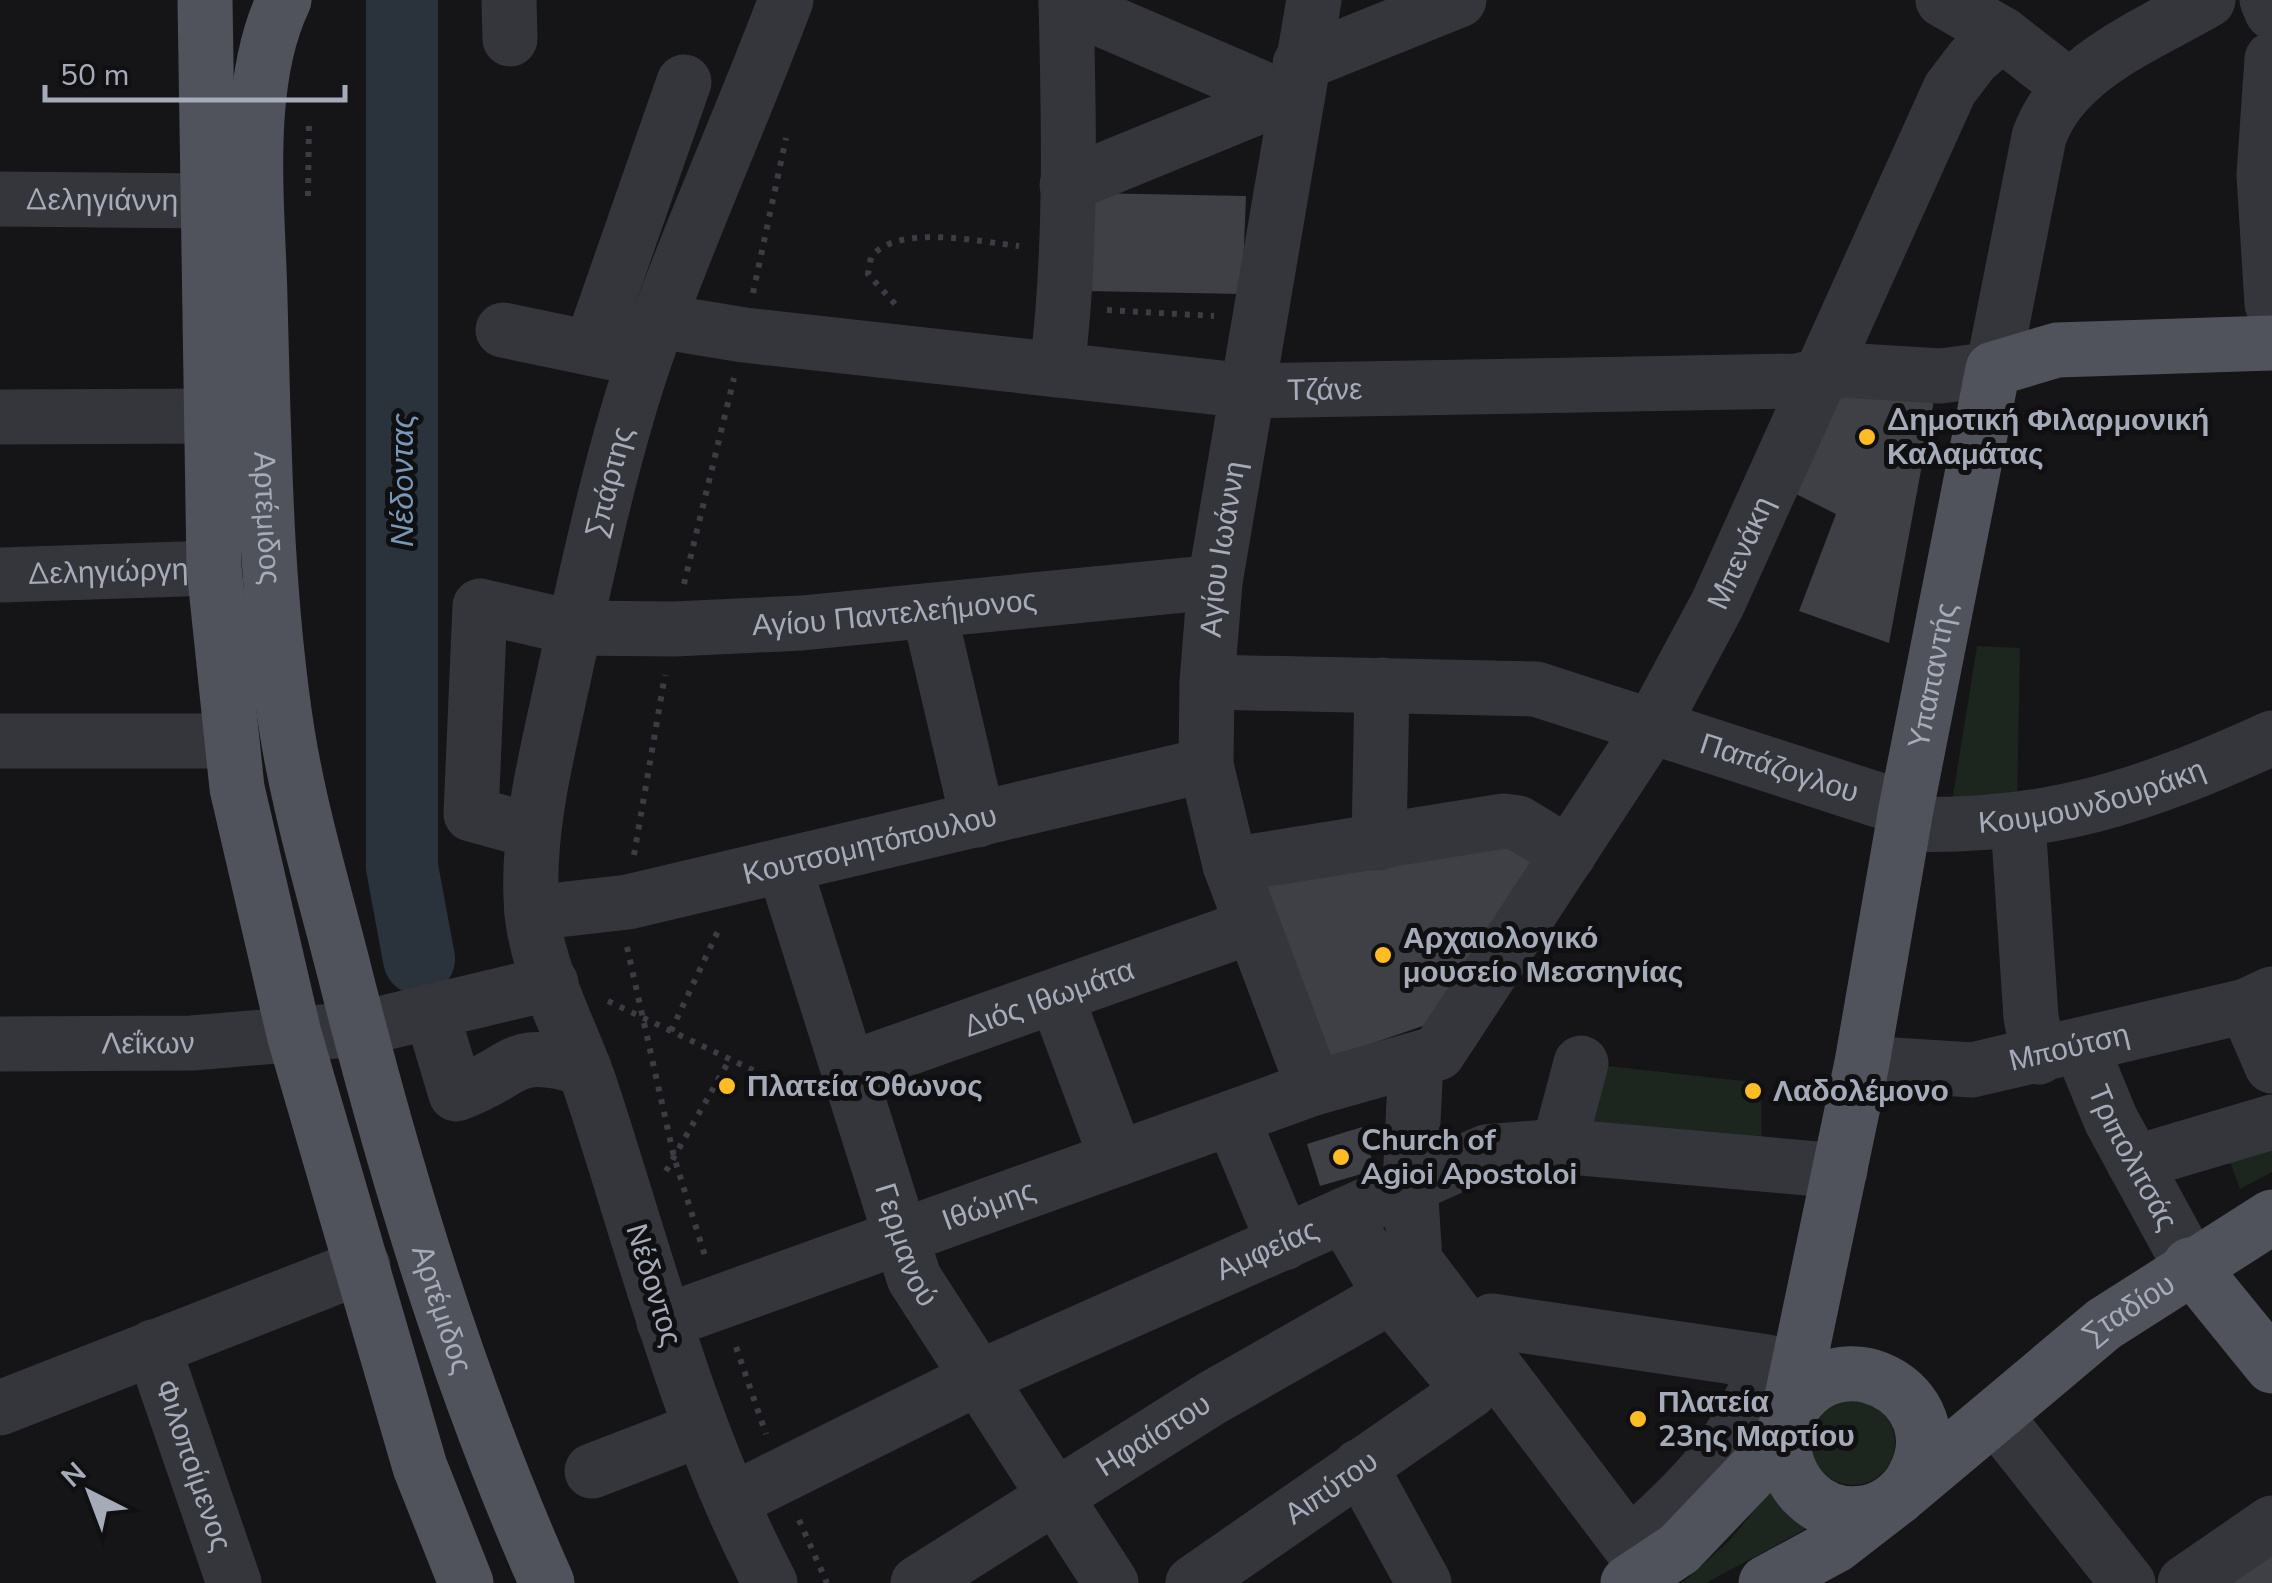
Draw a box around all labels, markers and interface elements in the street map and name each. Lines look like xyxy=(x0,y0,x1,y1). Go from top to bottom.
scale bar xyxy=(45,40,345,102)
text: 50 m xyxy=(60,55,129,96)
street label: Δεληγιάννη xyxy=(25,179,179,222)
street label: Τζάνε xyxy=(1287,369,1363,411)
place label: Δημοτική Φιλαρμονική Καλαμάτας xyxy=(1887,400,2209,475)
water label: Νέδoντας xyxy=(381,413,424,547)
street label: Σπάρτης xyxy=(576,422,644,541)
marker: Δημοτική Φιλαρμονική Καλαμάτας xyxy=(1856,426,1878,448)
street label: Αρτέμιδος xyxy=(243,451,291,586)
street label: Αγίου Ιωάννη xyxy=(1191,458,1256,639)
street label: Μπενάκη xyxy=(1698,490,1784,616)
street label: Δεληγιώργη xyxy=(27,549,189,595)
street label: Αγίου Παντελεήμονος xyxy=(751,580,1039,646)
street label: Υπαπαντής xyxy=(1898,599,1967,752)
street label: Παπάζογλου xyxy=(1695,724,1864,813)
street label: Κουμουνδουράκη xyxy=(1977,749,2211,844)
street label: Κουτσομητόπουλου xyxy=(739,795,1001,895)
place label: Αρχαιολογικό μουσείο Μεσσηνίας xyxy=(1403,918,1683,993)
marker: Αρχαιολογικό μουσείο Μεσσηνίας xyxy=(1372,944,1394,966)
street label: Διός Ιθωμάτα xyxy=(958,949,1140,1048)
street label: Μπούτση xyxy=(2005,1014,2134,1082)
street label: Λεΐκων xyxy=(101,1023,195,1064)
place label: Πλατεία Όθωνος xyxy=(747,1066,983,1107)
place label: Λαδολέμονο xyxy=(1773,1071,1949,1112)
marker: Πλατεία Όθωνος xyxy=(716,1075,738,1097)
street label: Τριπολιτσάς xyxy=(2078,1079,2187,1238)
marker: Λαδολέμονο xyxy=(1742,1080,1764,1102)
place label: Church of Agioi Apostoloi xyxy=(1361,1120,1577,1195)
marker: Church of Agioi Apostoloi xyxy=(1330,1146,1352,1168)
street label: Ιθώμης xyxy=(936,1170,1041,1241)
street label: Γερμανού xyxy=(864,1178,947,1315)
street label: Αμφείας xyxy=(1209,1209,1325,1291)
street label: Νέδοντος xyxy=(615,1219,692,1351)
street label: Αρτέμιδος xyxy=(401,1240,482,1379)
street label: Σταδίου xyxy=(2074,1264,2183,1355)
street label: Φιλοποίμενος xyxy=(145,1374,242,1557)
place label: Πλατεία 23ης Μαρτίου xyxy=(1658,1382,1855,1457)
street label: Ηφαίστου xyxy=(1088,1384,1219,1487)
marker: Πλατεία 23ης Μαρτίου xyxy=(1627,1408,1649,1430)
street label: Αιπύτου xyxy=(1276,1441,1386,1535)
north arrow xyxy=(40,1443,140,1543)
text: N xyxy=(53,1454,94,1496)

